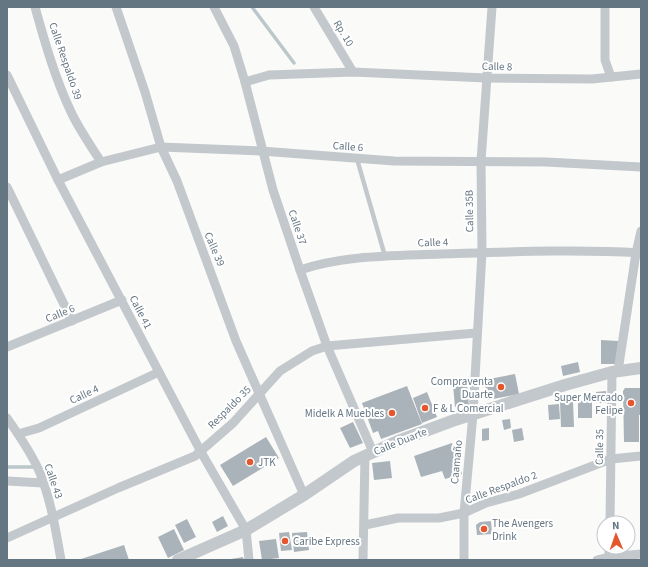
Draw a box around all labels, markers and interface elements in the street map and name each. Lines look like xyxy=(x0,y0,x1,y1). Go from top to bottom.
street label: Rp. 10 xyxy=(330,17,357,49)
street label: Calle Respaldo 39 xyxy=(45,21,86,102)
street label: Calle 8 xyxy=(482,59,513,74)
street label: Calle 6 xyxy=(332,138,364,155)
street label: Calle 35B xyxy=(462,189,477,232)
street label: Calle 37 xyxy=(285,208,310,247)
street label: Calle 39 xyxy=(201,230,228,269)
street label: Calle 4 xyxy=(417,234,449,251)
street label: Calle 41 xyxy=(126,293,155,332)
street label: Calle 6 xyxy=(43,301,78,326)
place label: Compraventa Duarte xyxy=(431,374,494,402)
street label: Calle 4 xyxy=(67,381,102,408)
street label: Respaldo 35 xyxy=(204,382,254,432)
marker: Compraventa Duarte xyxy=(496,382,506,392)
place label: Super Mercado Felipe xyxy=(554,390,624,418)
marker: Super Mercado Felipe xyxy=(626,398,636,408)
place label: F & L Comercial xyxy=(433,401,504,416)
marker: F & L Comercial xyxy=(420,403,430,413)
place label: Midelk A Muebles xyxy=(305,406,384,421)
marker: Midelk A Muebles xyxy=(387,408,397,418)
street label: Calle Duarte xyxy=(371,424,430,459)
street label: Calle 35 xyxy=(592,429,607,465)
street label: Caamaño xyxy=(447,439,466,485)
place label: JTK xyxy=(258,455,276,470)
marker: JTK xyxy=(245,457,255,467)
street label: Calle 43 xyxy=(41,462,66,501)
street label: Calle Respaldo 2 xyxy=(463,468,539,507)
north arrow xyxy=(596,515,636,555)
place label: The Avengers Drink xyxy=(492,516,554,544)
text: N xyxy=(612,518,620,533)
marker: The Avengers Drink xyxy=(479,524,489,534)
place label: Caribe Express xyxy=(293,534,360,549)
marker: Caribe Express xyxy=(280,536,290,546)

